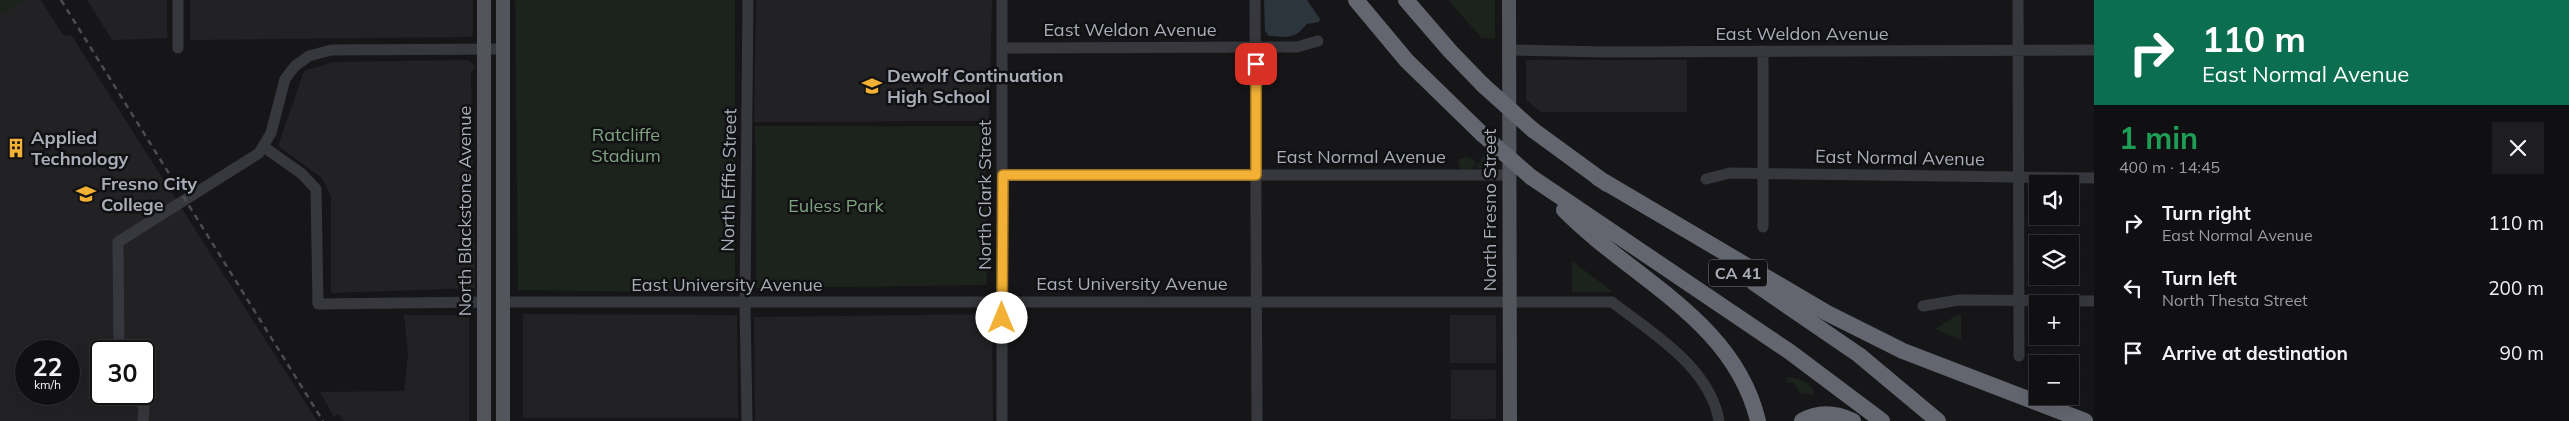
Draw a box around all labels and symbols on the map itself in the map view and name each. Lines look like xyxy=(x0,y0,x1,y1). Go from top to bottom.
street label: East Weldon Avenue xyxy=(1043,18,1217,41)
street label: East Weldon Avenue xyxy=(1715,22,1889,45)
pin xyxy=(1235,43,1277,85)
place label: Dewolf Continuation High School xyxy=(887,64,1064,108)
school or university icon: Dewolf Continuation High School xyxy=(861,75,883,97)
street label: North Blackstone Avenue xyxy=(453,106,476,316)
street label: North Effie Street xyxy=(716,108,741,252)
street label: North Clark Street xyxy=(973,120,996,270)
park label: Ratcliffe Stadium xyxy=(591,123,661,167)
place label: Applied Technology xyxy=(31,126,129,170)
street label: North Fresno Street xyxy=(1478,129,1501,291)
building icon: Applied Technology xyxy=(5,137,27,159)
street label: East Normal Avenue xyxy=(1276,145,1446,168)
street label: East Normal Avenue xyxy=(1815,145,1985,170)
place label: Fresno City College xyxy=(101,172,197,216)
school or university icon: Fresno City College xyxy=(75,183,97,205)
park label: Euless Park xyxy=(788,194,884,217)
road number: CA 41 xyxy=(1709,260,1767,286)
street label: East University Avenue xyxy=(1036,272,1228,295)
street label: East University Avenue xyxy=(631,273,823,296)
position arrow xyxy=(975,291,1027,343)
speed limit sign: 30 xyxy=(90,340,155,405)

